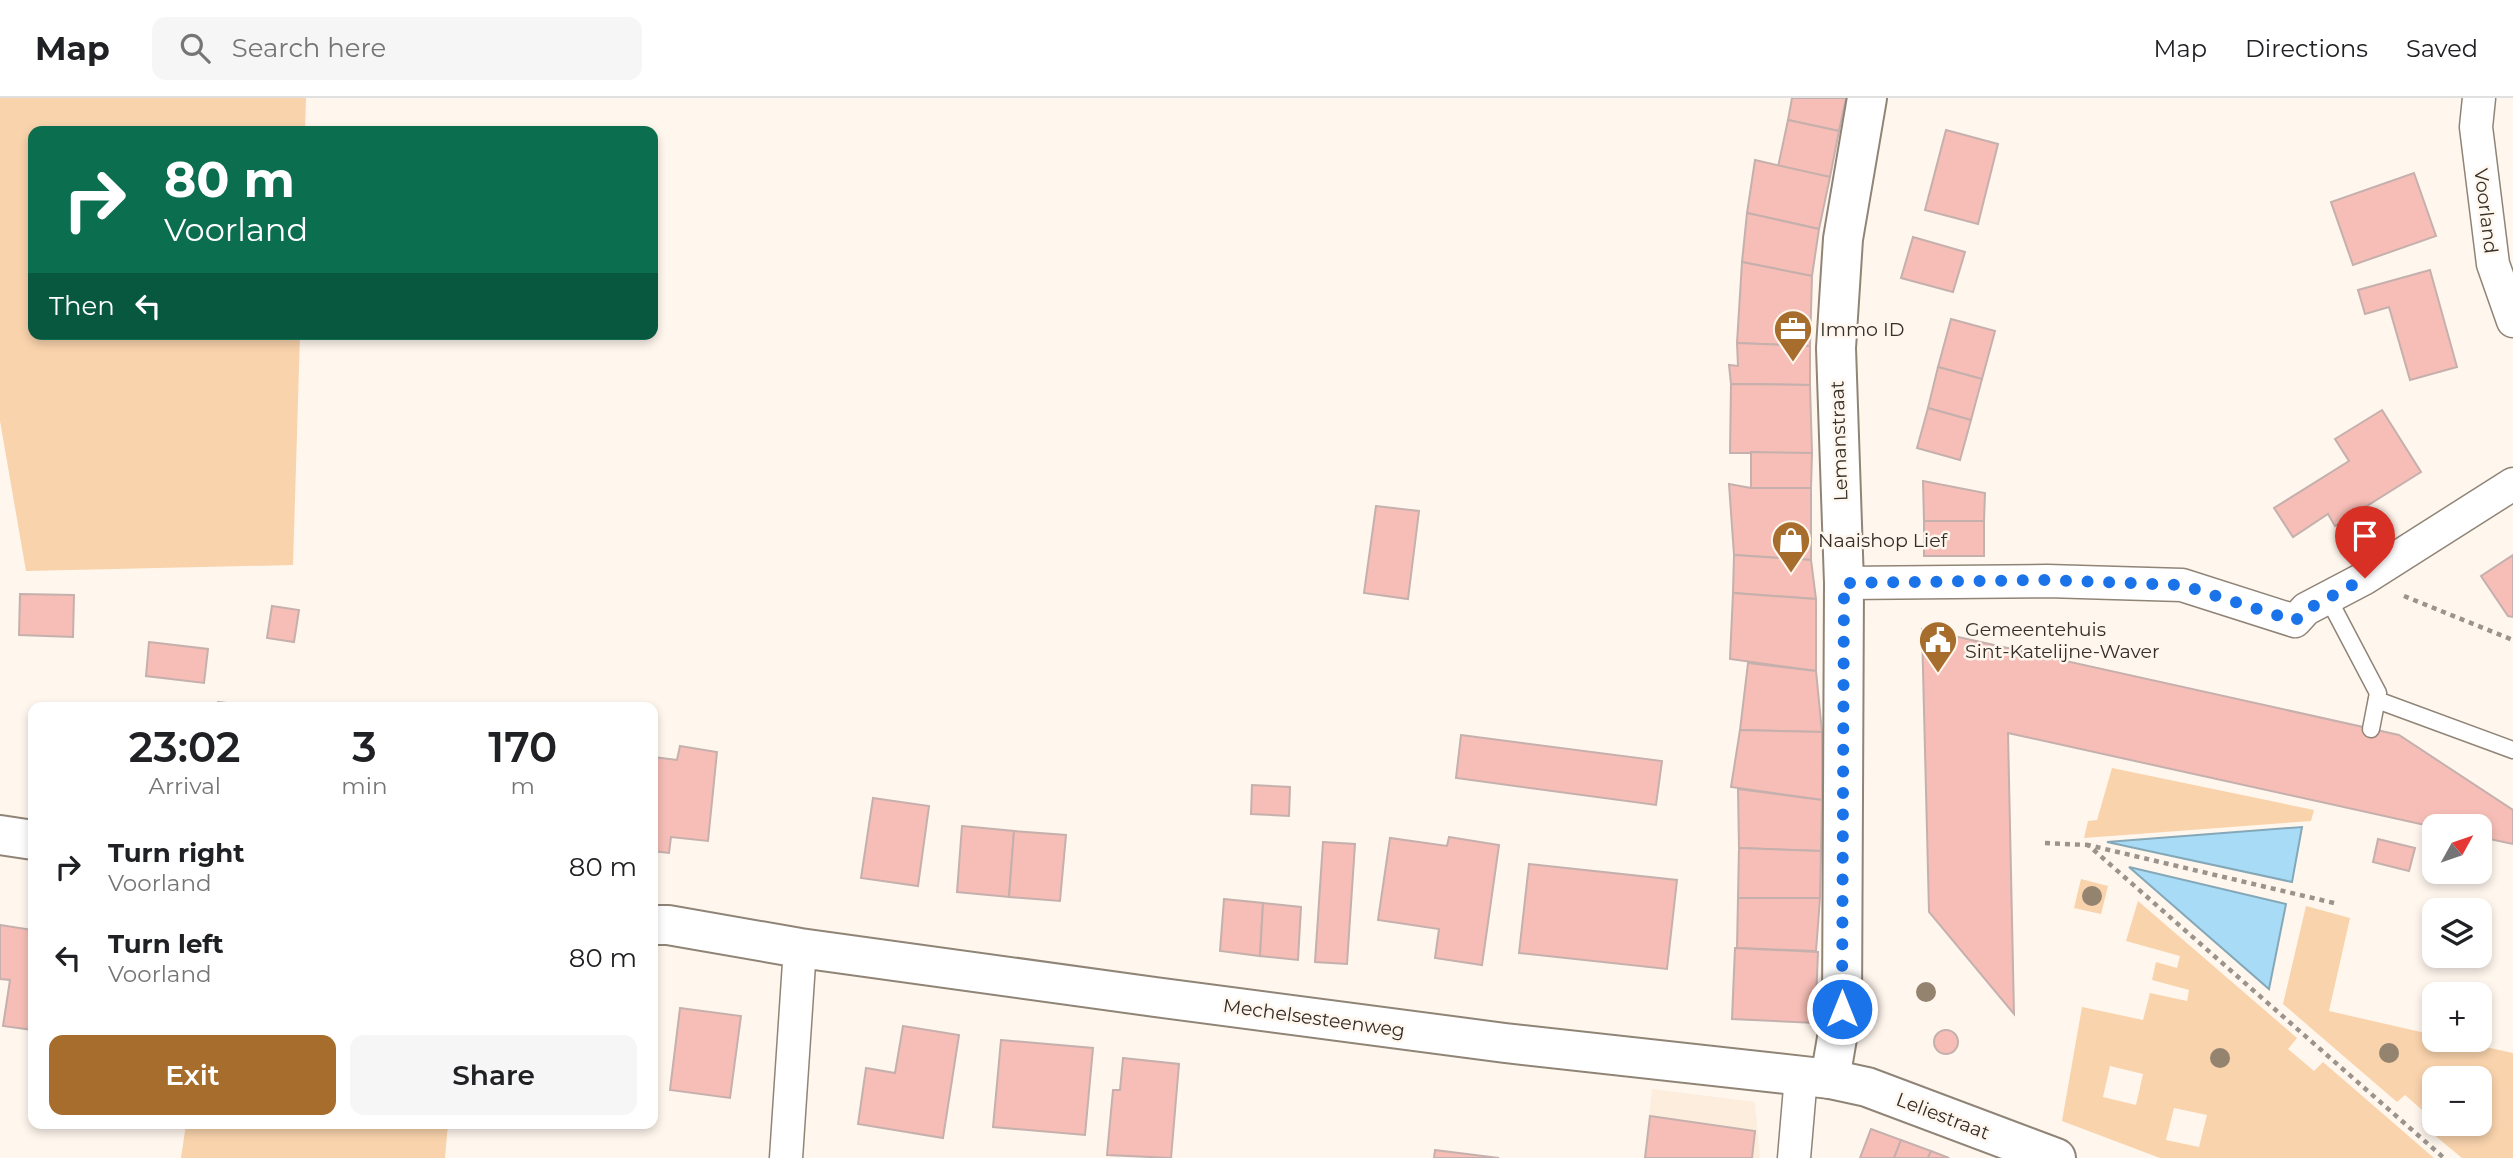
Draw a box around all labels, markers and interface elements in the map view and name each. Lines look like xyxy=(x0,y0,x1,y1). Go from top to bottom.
search box xyxy=(152,17,642,80)
text: Map xyxy=(35,28,110,68)
icon: search xyxy=(176,29,214,67)
text: Search here xyxy=(232,32,386,64)
text: Map xyxy=(2154,34,2207,63)
text: Directions xyxy=(2245,34,2368,63)
text: Saved xyxy=(2406,34,2478,63)
text: 80 m xyxy=(164,150,295,209)
icon: right xyxy=(49,154,140,245)
street label: Voorland xyxy=(2469,167,2503,255)
text: Voorland xyxy=(164,210,308,249)
icon: left xyxy=(129,287,167,325)
text: Then xyxy=(49,290,115,322)
office icon: Immo ID xyxy=(1772,308,1814,363)
place label: Immo ID xyxy=(1820,318,1904,341)
street label: Lemanstraat xyxy=(1825,380,1853,502)
pin xyxy=(2335,506,2395,578)
icon: arrive xyxy=(2346,517,2384,555)
shop icon: Naaishop Lief xyxy=(1770,519,1812,574)
place label: Naaishop Lief xyxy=(1818,529,1949,552)
place label: Gemeentehuis Sint-Katelijne-Waver xyxy=(1965,618,2160,663)
public building icon: Gemeentehuis Sint-Katelijne-Waver xyxy=(1917,619,1959,674)
text: 23:02 xyxy=(129,721,241,773)
text: 3 xyxy=(352,721,377,773)
text: 170 xyxy=(488,721,557,773)
text: Arrival xyxy=(148,772,221,800)
text: min xyxy=(341,772,387,800)
text: m xyxy=(511,772,535,800)
north arrow xyxy=(2422,814,2492,884)
map controls xyxy=(2422,814,2492,1136)
text: Turn right xyxy=(108,837,244,869)
icon: right xyxy=(49,848,87,886)
text: 80 m xyxy=(569,851,637,883)
text: Voorland xyxy=(108,869,212,897)
button: layers xyxy=(2422,898,2492,968)
text: Turn left xyxy=(108,928,224,960)
icon: left xyxy=(49,939,87,977)
text: 80 m xyxy=(569,942,637,974)
text: Voorland xyxy=(108,960,212,988)
position arrow xyxy=(1805,972,1879,1046)
button: + xyxy=(2422,982,2492,1052)
street label: Mechelsesteenweg xyxy=(1222,994,1406,1042)
button: Exit xyxy=(49,1035,336,1115)
button: Share xyxy=(350,1035,637,1115)
button: − xyxy=(2422,1066,2492,1136)
street label: Leliestraat xyxy=(1893,1088,1993,1144)

